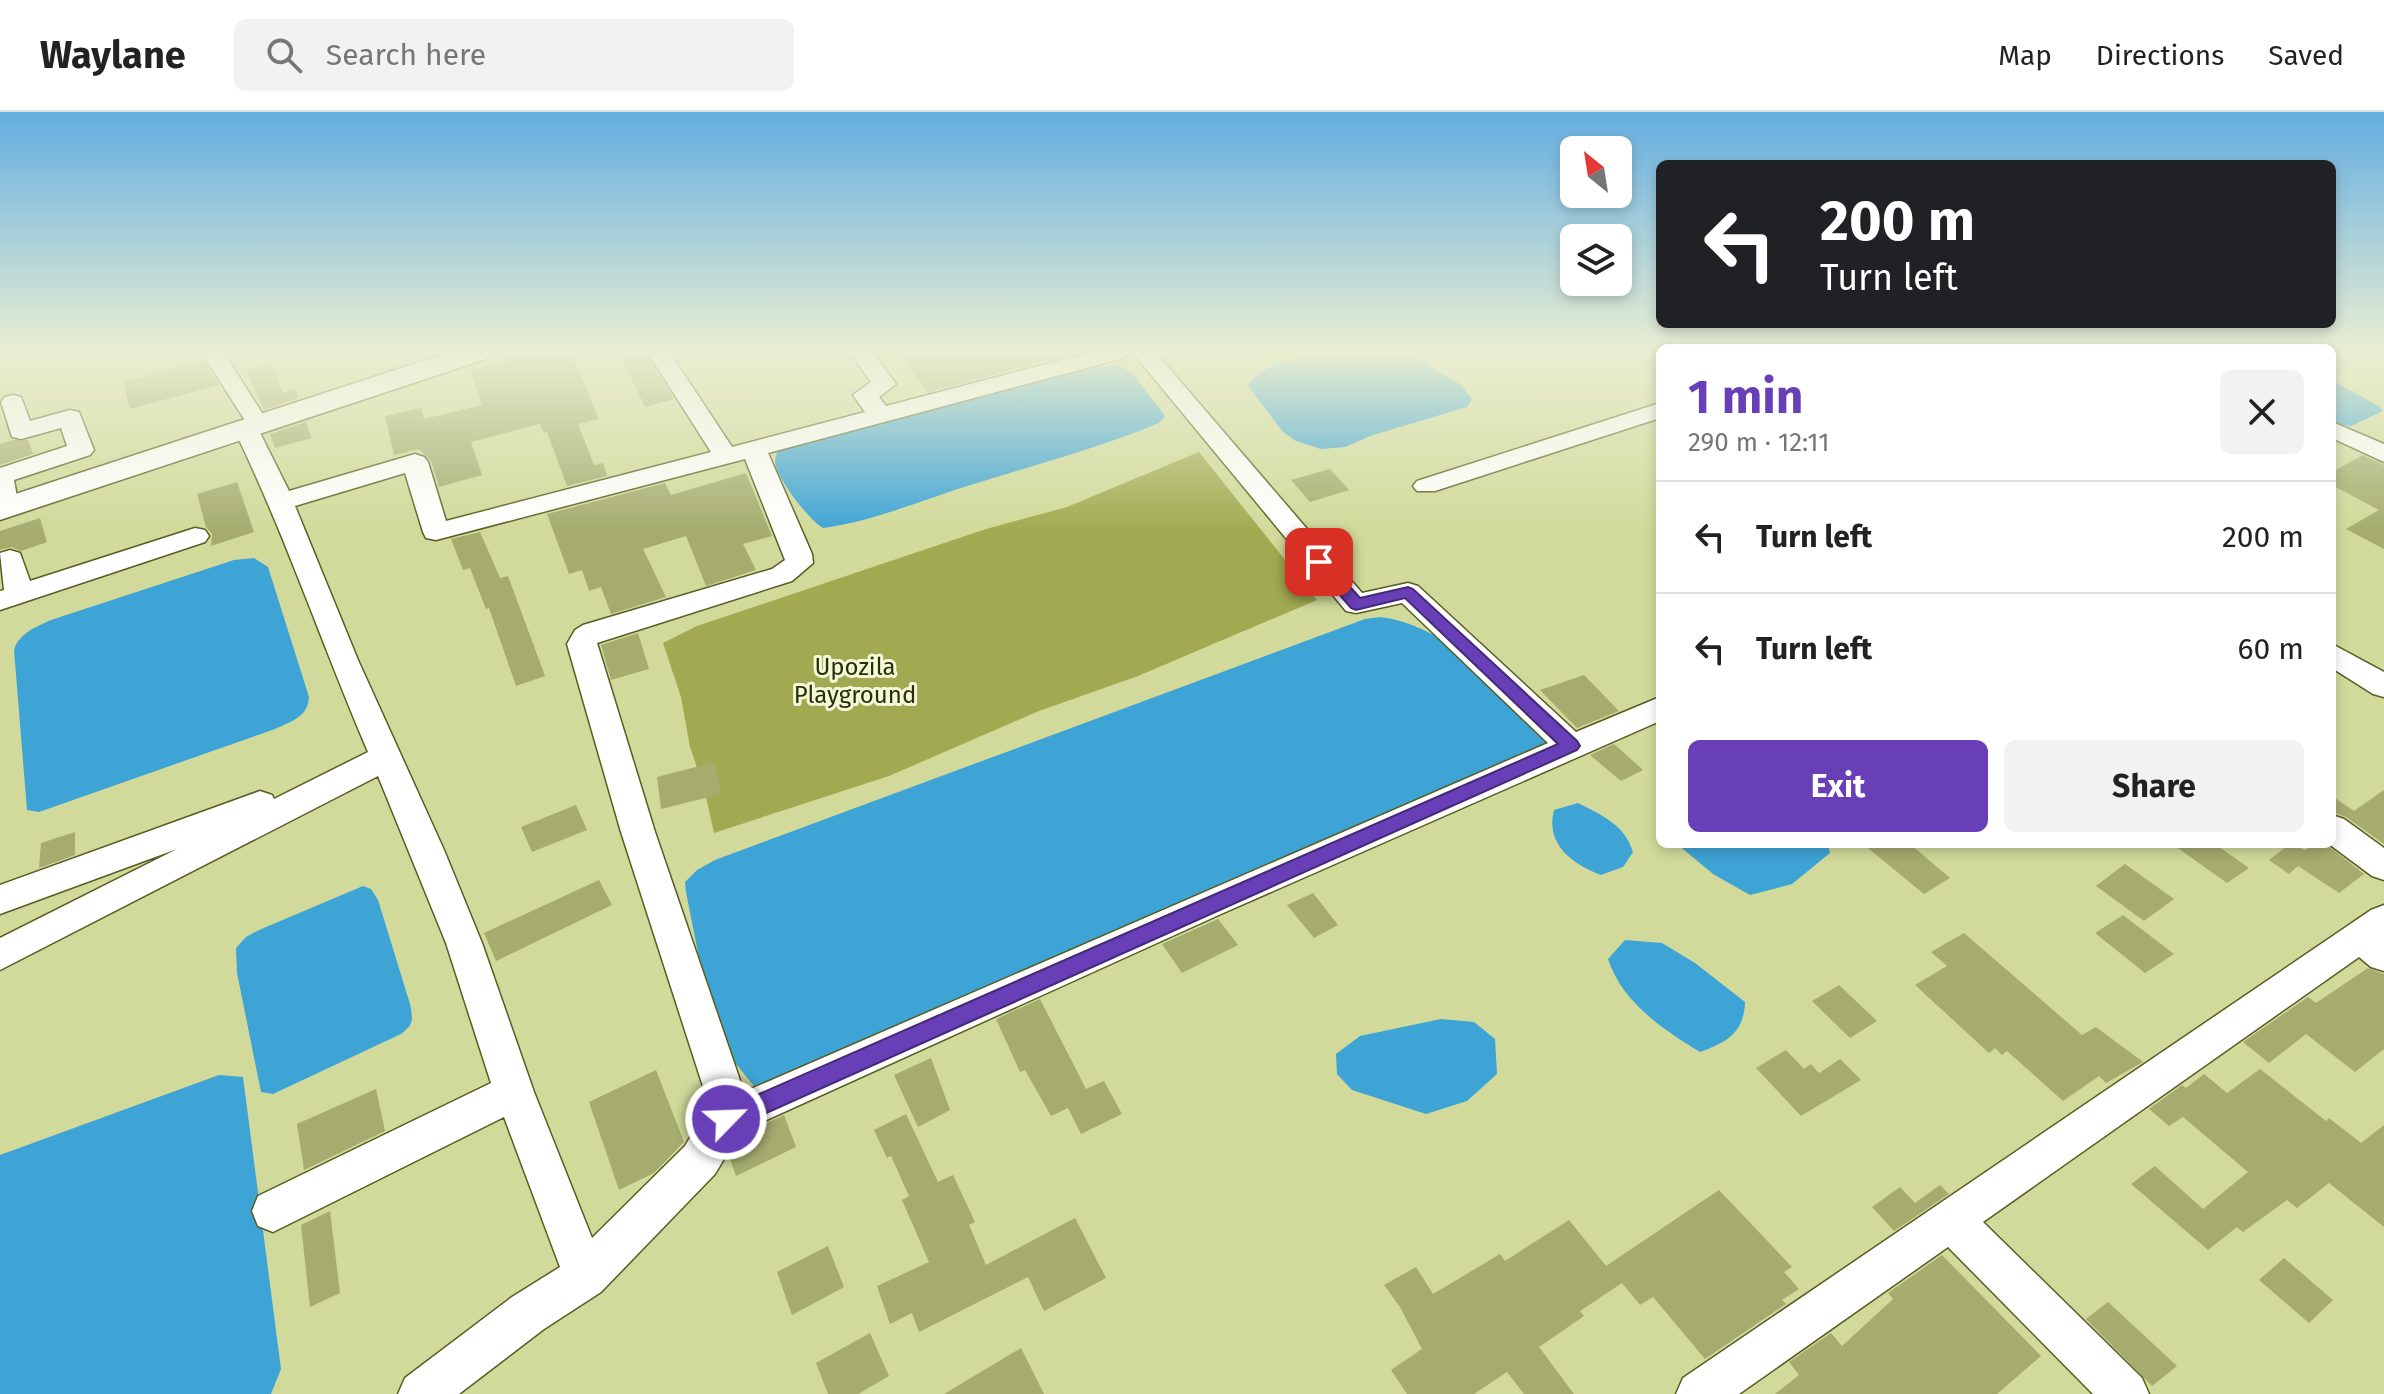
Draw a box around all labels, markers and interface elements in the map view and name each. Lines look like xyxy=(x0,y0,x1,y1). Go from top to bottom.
search box xyxy=(234,19,794,91)
text: Waylane xyxy=(40,32,186,78)
icon: search xyxy=(262,33,306,77)
text: Search here xyxy=(326,37,486,73)
text: Map xyxy=(1998,39,2052,72)
text: Directions xyxy=(2096,39,2224,72)
text: Saved xyxy=(2268,39,2344,72)
north arrow xyxy=(1560,136,1632,208)
map controls xyxy=(1560,136,1632,296)
text: 200 m xyxy=(1820,188,1975,255)
icon: left xyxy=(1688,192,1792,296)
button: layers xyxy=(1560,224,1632,296)
text: Turn left xyxy=(1820,256,1958,300)
text: 1 min xyxy=(1688,368,1803,426)
button: close xyxy=(2220,370,2304,454)
text: 290 m · 12:11 xyxy=(1688,427,1829,458)
icon: left xyxy=(1688,515,1732,559)
text: Turn left xyxy=(1756,519,1872,555)
text: 200 m xyxy=(2222,519,2304,555)
pin xyxy=(1285,528,1353,596)
icon: arrive xyxy=(1297,540,1341,584)
icon: left xyxy=(1688,627,1732,671)
text: Turn left xyxy=(1756,631,1872,667)
text: 60 m xyxy=(2238,631,2304,667)
park label: Upozila Playground xyxy=(794,653,916,709)
button: Exit xyxy=(1688,740,1988,832)
button: Share xyxy=(2004,740,2304,832)
position arrow xyxy=(684,1077,768,1161)

